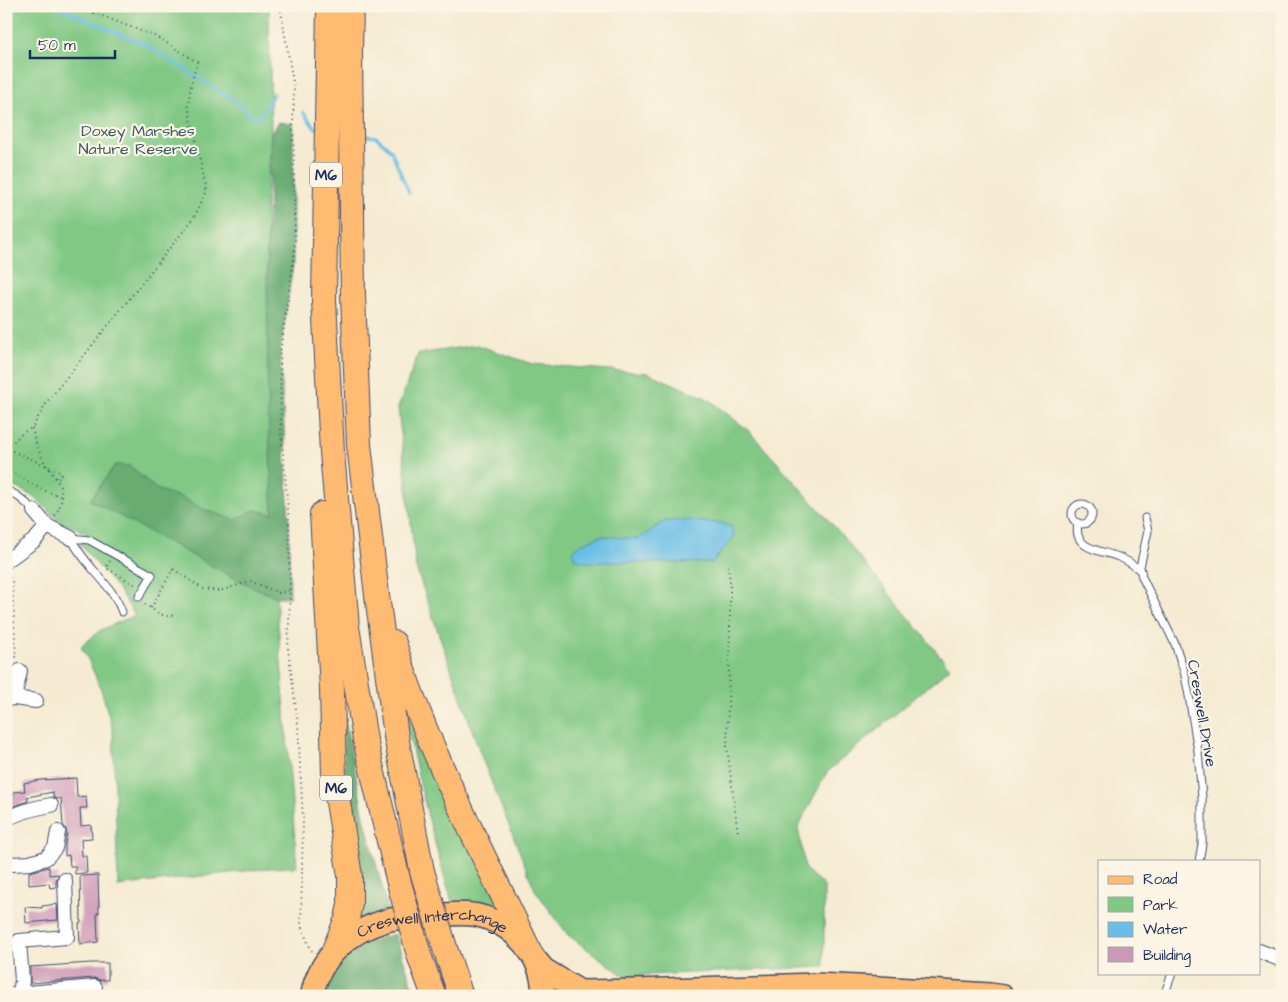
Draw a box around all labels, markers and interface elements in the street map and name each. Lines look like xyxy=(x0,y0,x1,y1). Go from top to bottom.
scale bar xyxy=(30,28,115,60)
text: 50 m xyxy=(38,35,76,56)
park label: Doxey Marshes Nature Reserve xyxy=(78,120,198,160)
road number: M6 xyxy=(310,162,342,188)
street label: Creswell Drive xyxy=(1182,658,1222,769)
road number: M6 xyxy=(320,776,352,800)
legend xyxy=(1098,860,1260,974)
text: Road xyxy=(1143,869,1178,890)
text: Park xyxy=(1143,895,1178,916)
street label: Creswell Interchange xyxy=(353,904,512,943)
text: Water xyxy=(1143,919,1187,940)
text: Building xyxy=(1143,945,1191,967)

